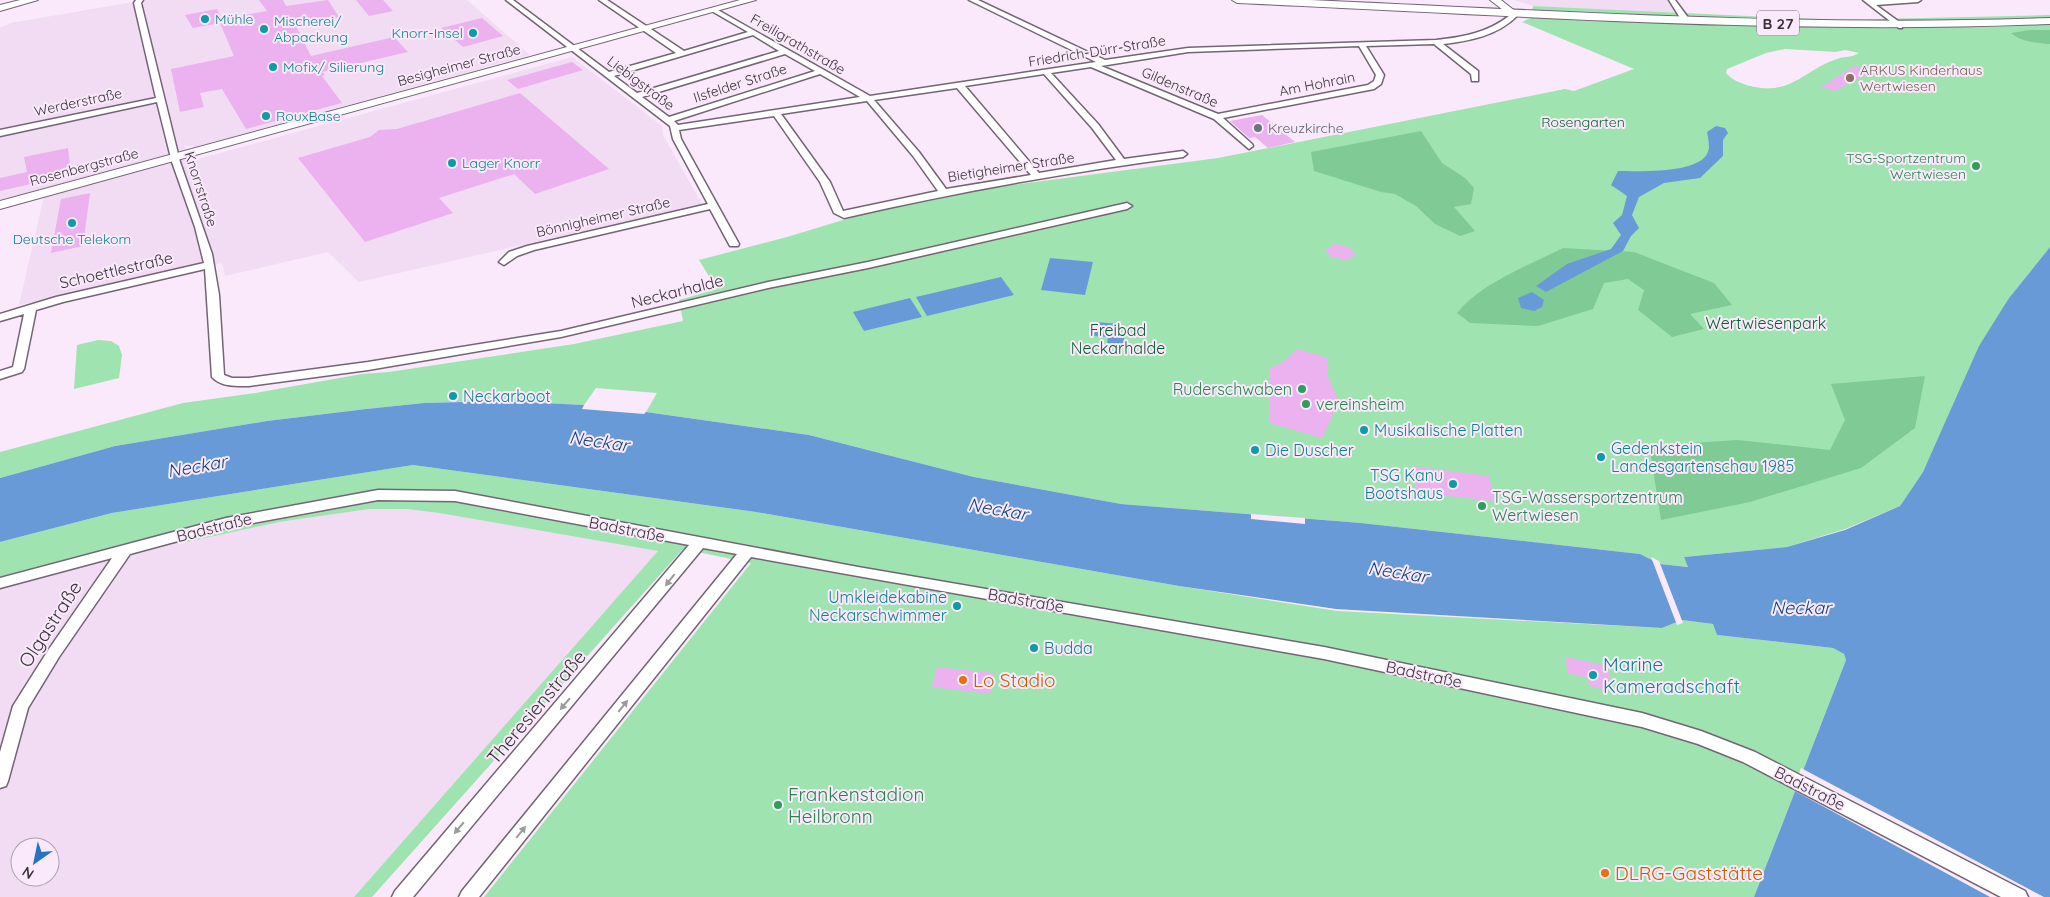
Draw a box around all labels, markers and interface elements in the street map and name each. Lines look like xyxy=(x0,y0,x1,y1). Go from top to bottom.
place label: Mühle xyxy=(215,10,254,28)
street label: Freiligrathstraße xyxy=(747,10,849,78)
road number: B 27 xyxy=(1757,10,1799,36)
place label: Mischerei/ Abpackung xyxy=(274,12,348,46)
marker: Mühle xyxy=(199,13,211,25)
marker: Mischerei/ Abpackung xyxy=(258,23,270,35)
place label: Knorr-Insel xyxy=(392,24,463,42)
marker: Knorr-Insel xyxy=(467,27,479,39)
street label: Friedrich-Dürr-Straße xyxy=(1027,31,1167,71)
street label: Besigheimer Straße xyxy=(395,40,523,90)
street label: Liebigstraße xyxy=(604,52,678,114)
place label: Mofix/ Silierung xyxy=(283,58,384,76)
street label: Ilsfelder Straße xyxy=(691,59,789,107)
marker: Mofix/ Silierung xyxy=(267,61,279,73)
place label: ARKUS Kinderhaus Wertwiesen xyxy=(1860,61,1982,95)
street label: Gildenstraße xyxy=(1139,63,1221,111)
street label: Am Hohrain xyxy=(1278,68,1356,100)
marker: ARKUS Kinderhaus Wertwiesen xyxy=(1844,72,1856,84)
street label: Werderstraße xyxy=(32,84,124,120)
place label: RouxBase xyxy=(276,107,341,125)
marker: RouxBase xyxy=(260,110,272,122)
park label: Rosengarten xyxy=(1541,113,1625,131)
place label: Kreuzkirche xyxy=(1268,119,1344,137)
marker: Kreuzkirche xyxy=(1252,122,1264,134)
street label: Rosenbergstraße xyxy=(28,144,140,190)
street label: Bietigheimer Straße xyxy=(946,148,1076,186)
street label: Knorrstraße xyxy=(180,149,222,229)
place label: TSG-Sportzentrum Wertwiesen xyxy=(1846,149,1966,183)
place label: Lager Knorr xyxy=(462,154,541,172)
marker: Lager Knorr xyxy=(446,157,458,169)
marker: TSG-Sportzentrum Wertwiesen xyxy=(1970,160,1982,172)
street label: Bönnigheimer Straße xyxy=(534,193,672,241)
marker: Deutsche Telekom xyxy=(66,217,78,229)
place label: Deutsche Telekom xyxy=(13,230,131,248)
street label: Schoettlestraße xyxy=(57,247,175,293)
street label: Neckarhalde xyxy=(629,270,725,312)
park label: Wertwiesenpark xyxy=(1706,313,1826,333)
park label: Freibad Neckarhalde xyxy=(1071,320,1165,358)
place label: Ruderschwaben xyxy=(1173,379,1292,399)
marker: Ruderschwaben xyxy=(1296,383,1308,395)
place label: Neckarboot xyxy=(463,386,551,406)
marker: Neckarboot xyxy=(447,390,459,402)
place label: vereinsheim xyxy=(1316,394,1405,414)
marker: vereinsheim xyxy=(1300,398,1312,410)
place label: Musikalische Platten xyxy=(1374,420,1523,440)
marker: Musikalische Platten xyxy=(1358,424,1370,436)
water label: Neckar xyxy=(568,425,632,457)
place label: Gedenkstein Landesgartenschau 1985 xyxy=(1611,438,1794,476)
place label: Die Duscher xyxy=(1265,440,1354,460)
marker: Die Duscher xyxy=(1249,444,1261,456)
water label: Neckar xyxy=(165,449,231,483)
marker: Gedenkstein Landesgartenschau 1985 xyxy=(1595,451,1607,463)
place label: TSG Kanu Bootshaus xyxy=(1365,465,1443,503)
marker: TSG Kanu Bootshaus xyxy=(1447,478,1459,490)
place label: TSG-Wassersportzentrum Wertwiesen xyxy=(1492,487,1683,525)
water label: Neckar xyxy=(966,492,1032,526)
marker: TSG-Wassersportzentrum Wertwiesen xyxy=(1476,500,1488,512)
street label: Badstraße xyxy=(174,508,254,546)
street label: Badstraße xyxy=(587,512,667,546)
water label: Neckar xyxy=(1367,556,1431,588)
one-way arrow xyxy=(664,573,675,586)
street label: Olgastraße xyxy=(13,576,87,672)
street label: Badstraße xyxy=(986,583,1066,617)
place label: Umkleidekabine Neckarschwimmer xyxy=(809,587,947,625)
water label: Neckar xyxy=(1771,596,1833,619)
marker: Umkleidekabine Neckarschwimmer xyxy=(951,600,963,612)
place label: Budda xyxy=(1044,638,1093,658)
marker: Budda xyxy=(1028,642,1040,654)
street label: Theresienstraße xyxy=(481,645,591,769)
place label: Marine Kameradschaft xyxy=(1603,652,1740,698)
street label: Badstraße xyxy=(1384,656,1464,692)
place label: Lo Stadio xyxy=(973,668,1055,692)
marker: Marine Kameradschaft xyxy=(1587,669,1599,681)
marker: Lo Stadio xyxy=(957,674,969,686)
one-way arrow xyxy=(559,698,570,711)
one-way arrow xyxy=(617,699,628,712)
street label: Badstraße xyxy=(1771,762,1849,814)
place label: Frankenstadion Heilbronn xyxy=(788,782,925,828)
marker: Frankenstadion Heilbronn xyxy=(772,799,784,811)
one-way arrow xyxy=(454,821,465,834)
one-way arrow xyxy=(515,826,526,839)
north arrow xyxy=(10,837,60,887)
place label: DLRG-Gaststätte xyxy=(1615,861,1763,885)
text: N xyxy=(19,863,37,883)
marker: DLRG-Gaststätte xyxy=(1599,867,1611,879)

